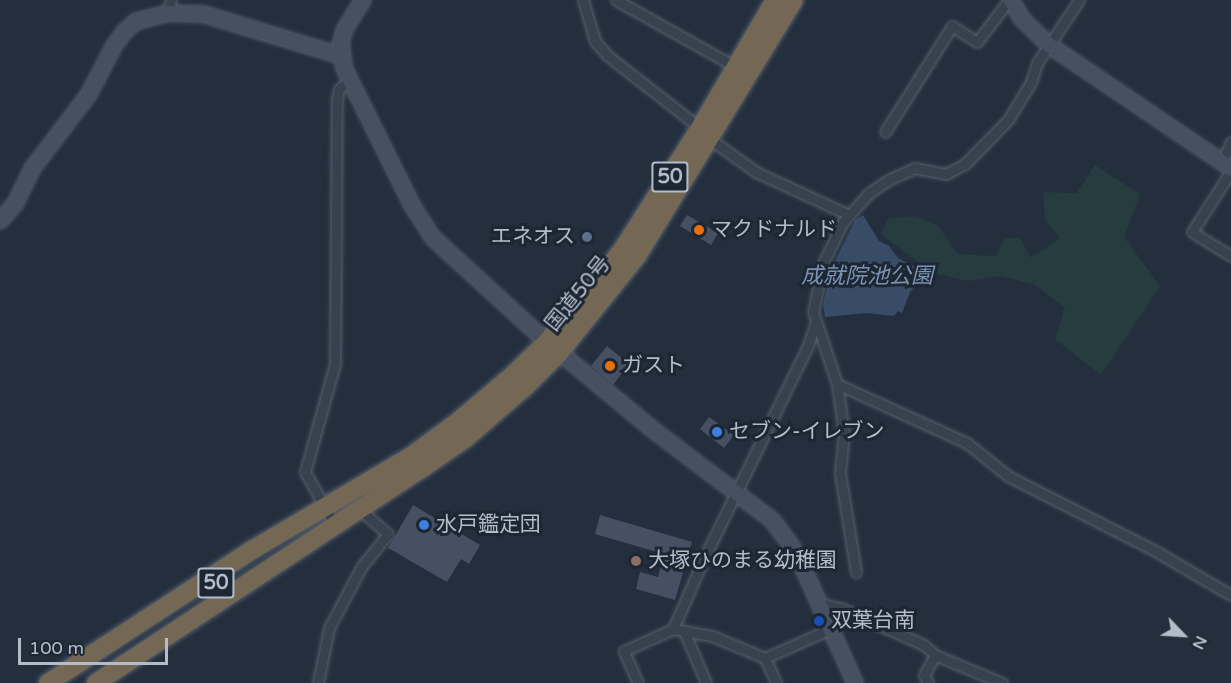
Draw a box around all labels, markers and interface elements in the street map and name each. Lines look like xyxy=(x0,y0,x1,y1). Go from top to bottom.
road number: 50 xyxy=(650,160,690,194)
place label: マクドナルド xyxy=(711,217,837,243)
marker: マクドナルド xyxy=(692,223,706,237)
place label: エネオス xyxy=(491,224,575,250)
marker: エネオス xyxy=(580,230,594,244)
street label: 国道50号 xyxy=(540,251,616,337)
water label: 成就院池公園 xyxy=(801,264,933,290)
place label: ガスト xyxy=(622,353,685,379)
marker: ガスト xyxy=(603,359,617,373)
place label: セブン-イレブン xyxy=(729,419,885,445)
marker: セブン-イレブン xyxy=(710,425,724,439)
place label: 水戸鑑定団 xyxy=(436,512,541,538)
marker: 水戸鑑定団 xyxy=(417,518,431,532)
place label: 大塚ひのまる幼稚園 xyxy=(648,548,837,574)
marker: 大塚ひのまる幼稚園 xyxy=(629,554,643,568)
road number: 50 xyxy=(196,566,236,600)
north arrow xyxy=(1153,605,1213,665)
place label: 双葉台南 xyxy=(831,608,915,634)
marker: 双葉台南 xyxy=(812,614,826,628)
scale bar xyxy=(21,626,171,664)
text: N xyxy=(1188,633,1211,653)
text: 100 m xyxy=(29,637,84,659)

